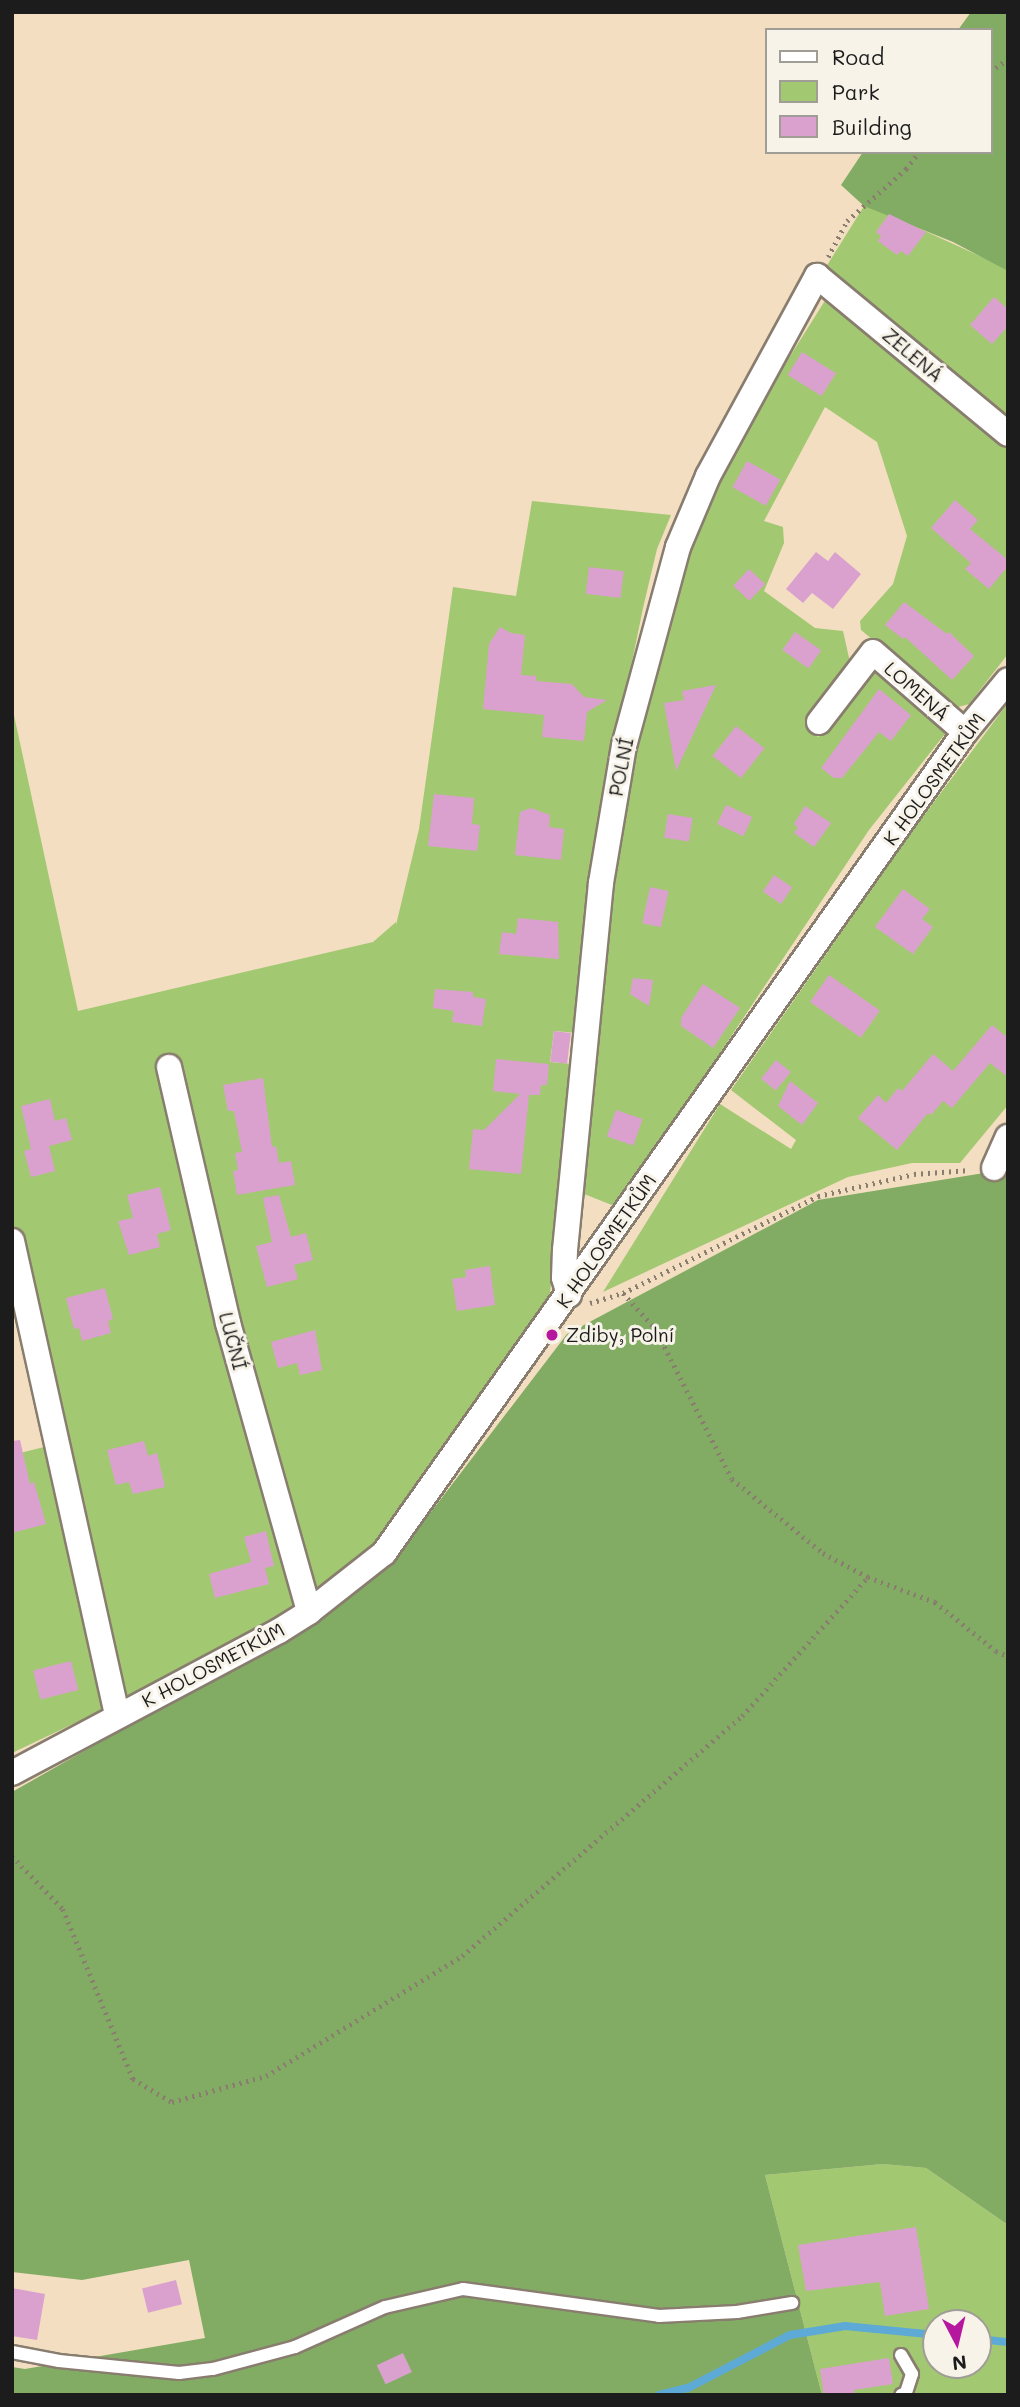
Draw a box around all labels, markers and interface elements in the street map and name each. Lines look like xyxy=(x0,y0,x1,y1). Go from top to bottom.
legend xyxy=(764,28,992,154)
text: Road xyxy=(832,43,884,70)
text: Park xyxy=(832,78,880,105)
text: Building xyxy=(832,113,912,140)
street label: ZELENÁ xyxy=(878,323,948,387)
street label: LOMENÁ xyxy=(880,657,954,725)
street label: K HOLOSMETKŮM xyxy=(878,708,990,850)
street label: POLNÍ xyxy=(604,736,638,798)
street label: K HOLOSMETKŮM xyxy=(551,1170,661,1312)
street label: LUČNÍ xyxy=(214,1310,252,1372)
place label: Zdiby, Polní xyxy=(566,1324,675,1346)
marker: Zdiby, Polní xyxy=(544,1327,560,1343)
street label: K HOLOSMETKŮM xyxy=(138,1618,288,1712)
north arrow xyxy=(922,2309,992,2379)
text: N xyxy=(951,2350,968,2377)

